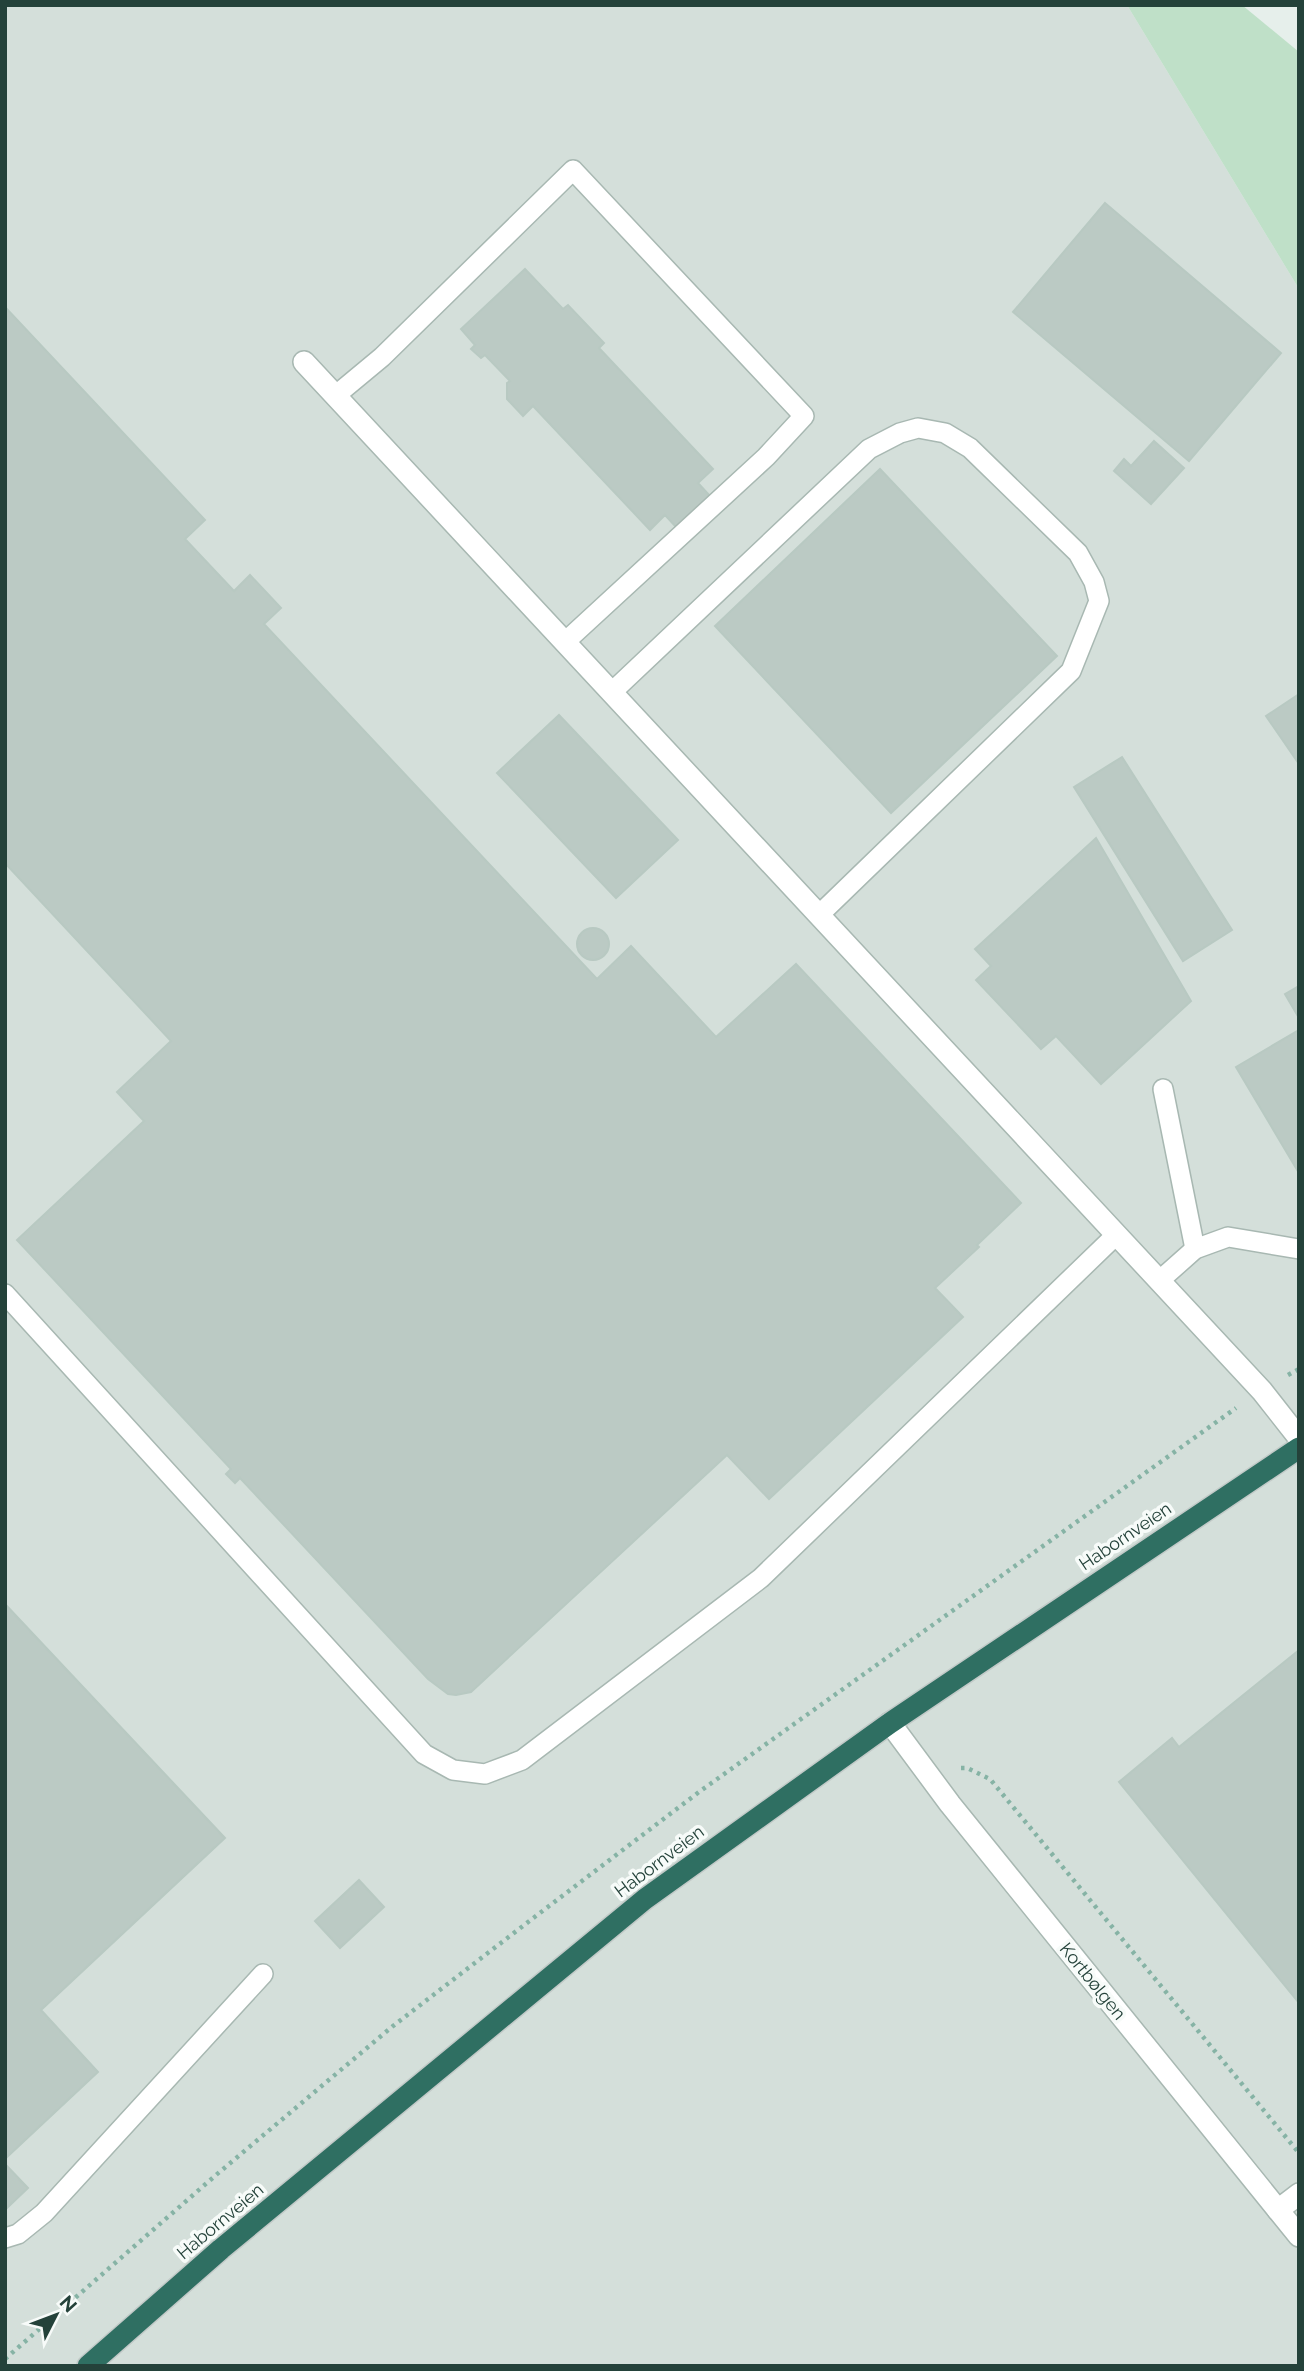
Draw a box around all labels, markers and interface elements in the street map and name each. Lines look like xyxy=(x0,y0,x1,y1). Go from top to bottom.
street label: Habornveien xyxy=(1075,1498,1175,1574)
street label: Habornveien xyxy=(610,1821,708,1901)
street label: Kortbølgen xyxy=(1056,1938,1130,2024)
street label: Habornveien xyxy=(173,2179,267,2263)
north arrow xyxy=(21,2280,91,2350)
text: N xyxy=(56,2291,82,2316)

